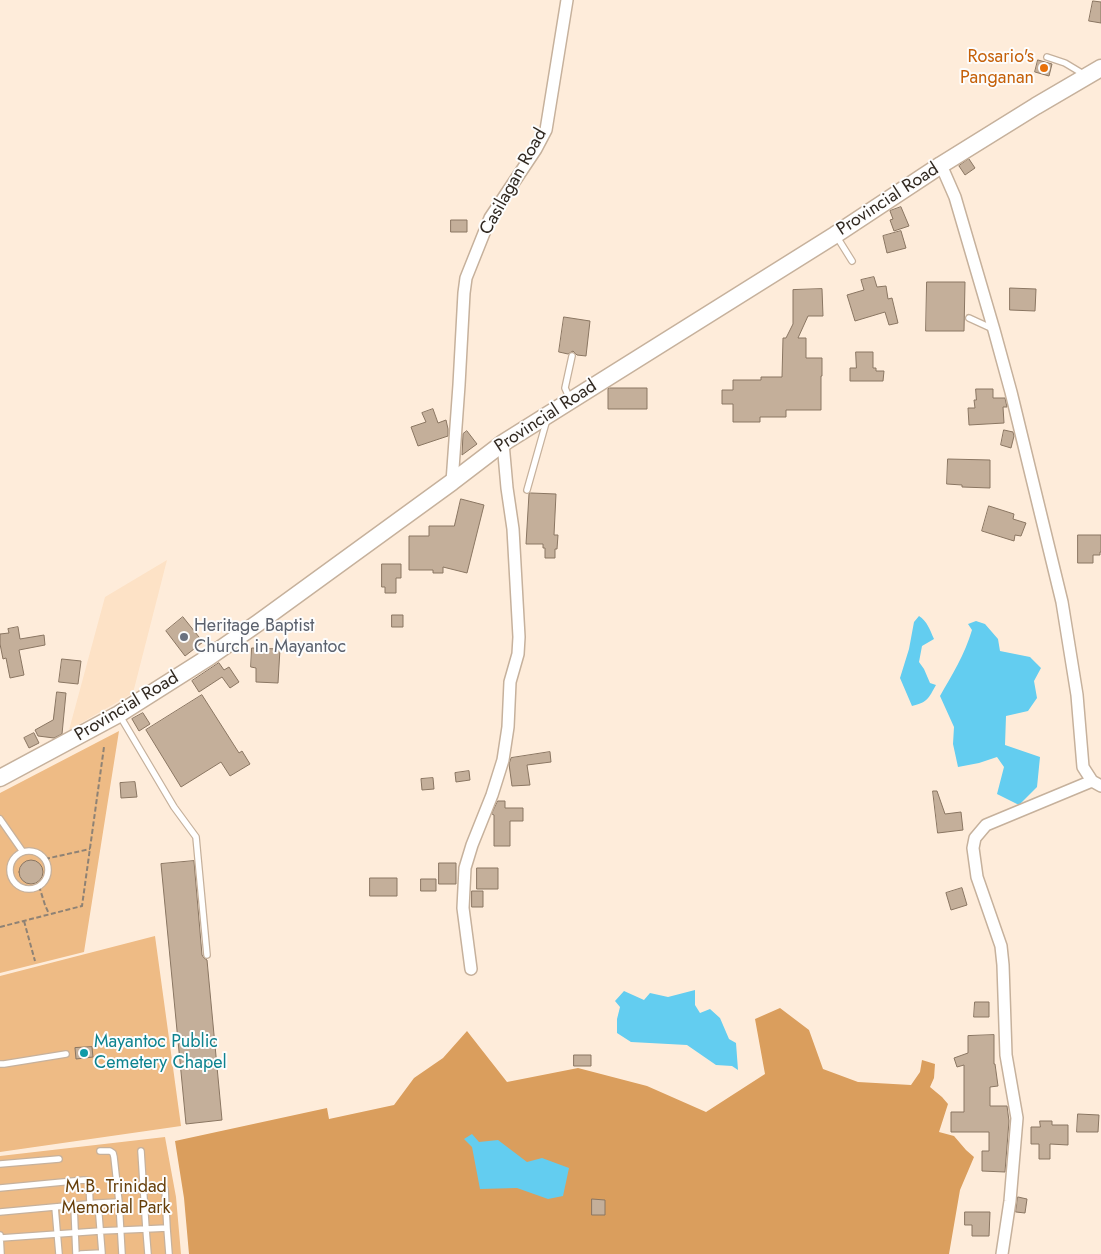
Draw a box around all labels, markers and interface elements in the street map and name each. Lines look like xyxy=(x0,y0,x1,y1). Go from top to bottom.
place label: Rosario's Panganan xyxy=(960,47,1034,90)
marker: Rosario's Panganan xyxy=(1038,62,1050,74)
street label: Casilagan Road xyxy=(476,125,552,239)
street label: Provincial Road xyxy=(833,159,943,241)
street label: Provincial Road xyxy=(491,376,601,458)
place label: Heritage Baptist Church in Mayantoc xyxy=(194,616,346,659)
marker: Heritage Baptist Church in Mayantoc xyxy=(178,631,190,643)
street label: Provincial Road xyxy=(71,668,183,746)
place label: Mayantoc Public Cemetery Chapel xyxy=(94,1032,227,1074)
marker: Mayantoc Public Cemetery Chapel xyxy=(78,1047,90,1059)
park label: M.B. Trinidad Memorial Park xyxy=(62,1177,170,1220)

